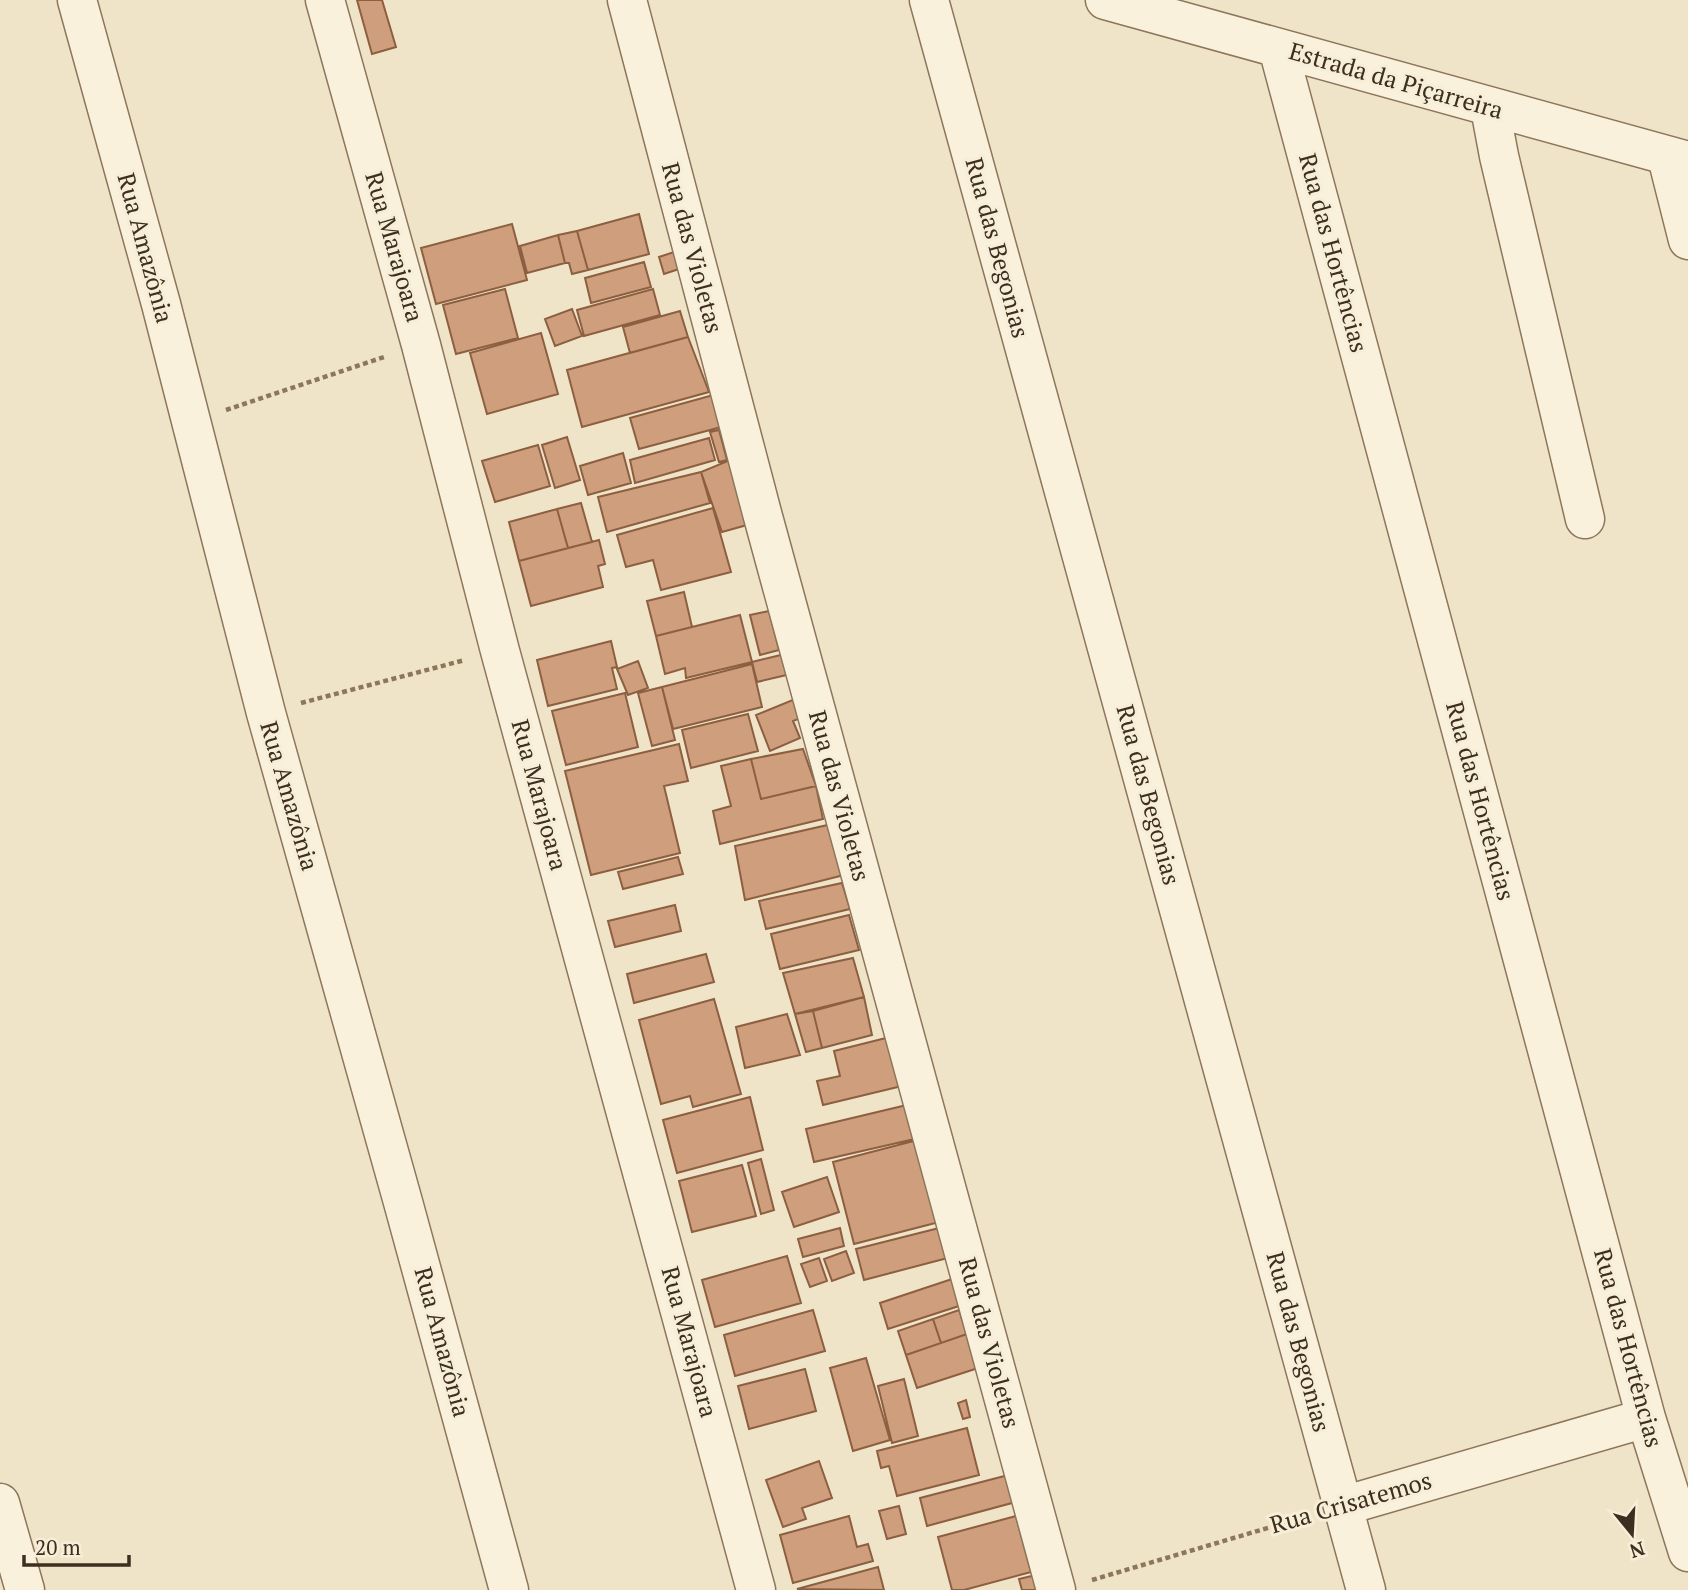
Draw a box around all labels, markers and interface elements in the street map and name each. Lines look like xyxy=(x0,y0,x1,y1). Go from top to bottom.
street label: Estrada da Piçarreira xyxy=(1286,34,1507,126)
street label: Rua das Hortências xyxy=(1292,150,1376,356)
street label: Rua das Begonias xyxy=(959,154,1037,341)
street label: Rua das Violetas xyxy=(655,159,731,337)
street label: Rua Marajoara xyxy=(358,168,432,326)
street label: Rua Amazônia xyxy=(111,169,181,326)
street label: Rua das Hortências xyxy=(1439,698,1523,904)
street label: Rua das Begonias xyxy=(1110,701,1188,888)
street label: Rua das Violetas xyxy=(802,707,878,885)
street label: Rua Marajoara xyxy=(504,716,575,874)
street label: Rua Amazônia xyxy=(253,717,327,874)
street label: Rua das Hortências xyxy=(1587,1245,1671,1451)
street label: Rua das Begonias xyxy=(1260,1248,1338,1435)
street label: Rua das Violetas xyxy=(952,1254,1028,1432)
street label: Rua Amazônia xyxy=(408,1263,478,1420)
street label: Rua Marajoara xyxy=(654,1263,725,1421)
street label: Rua Crisatemos xyxy=(1266,1464,1435,1540)
north arrow xyxy=(1597,1499,1667,1569)
scale bar xyxy=(24,1524,130,1568)
text: 20 m xyxy=(35,1533,81,1561)
text: N xyxy=(1626,1537,1648,1565)

